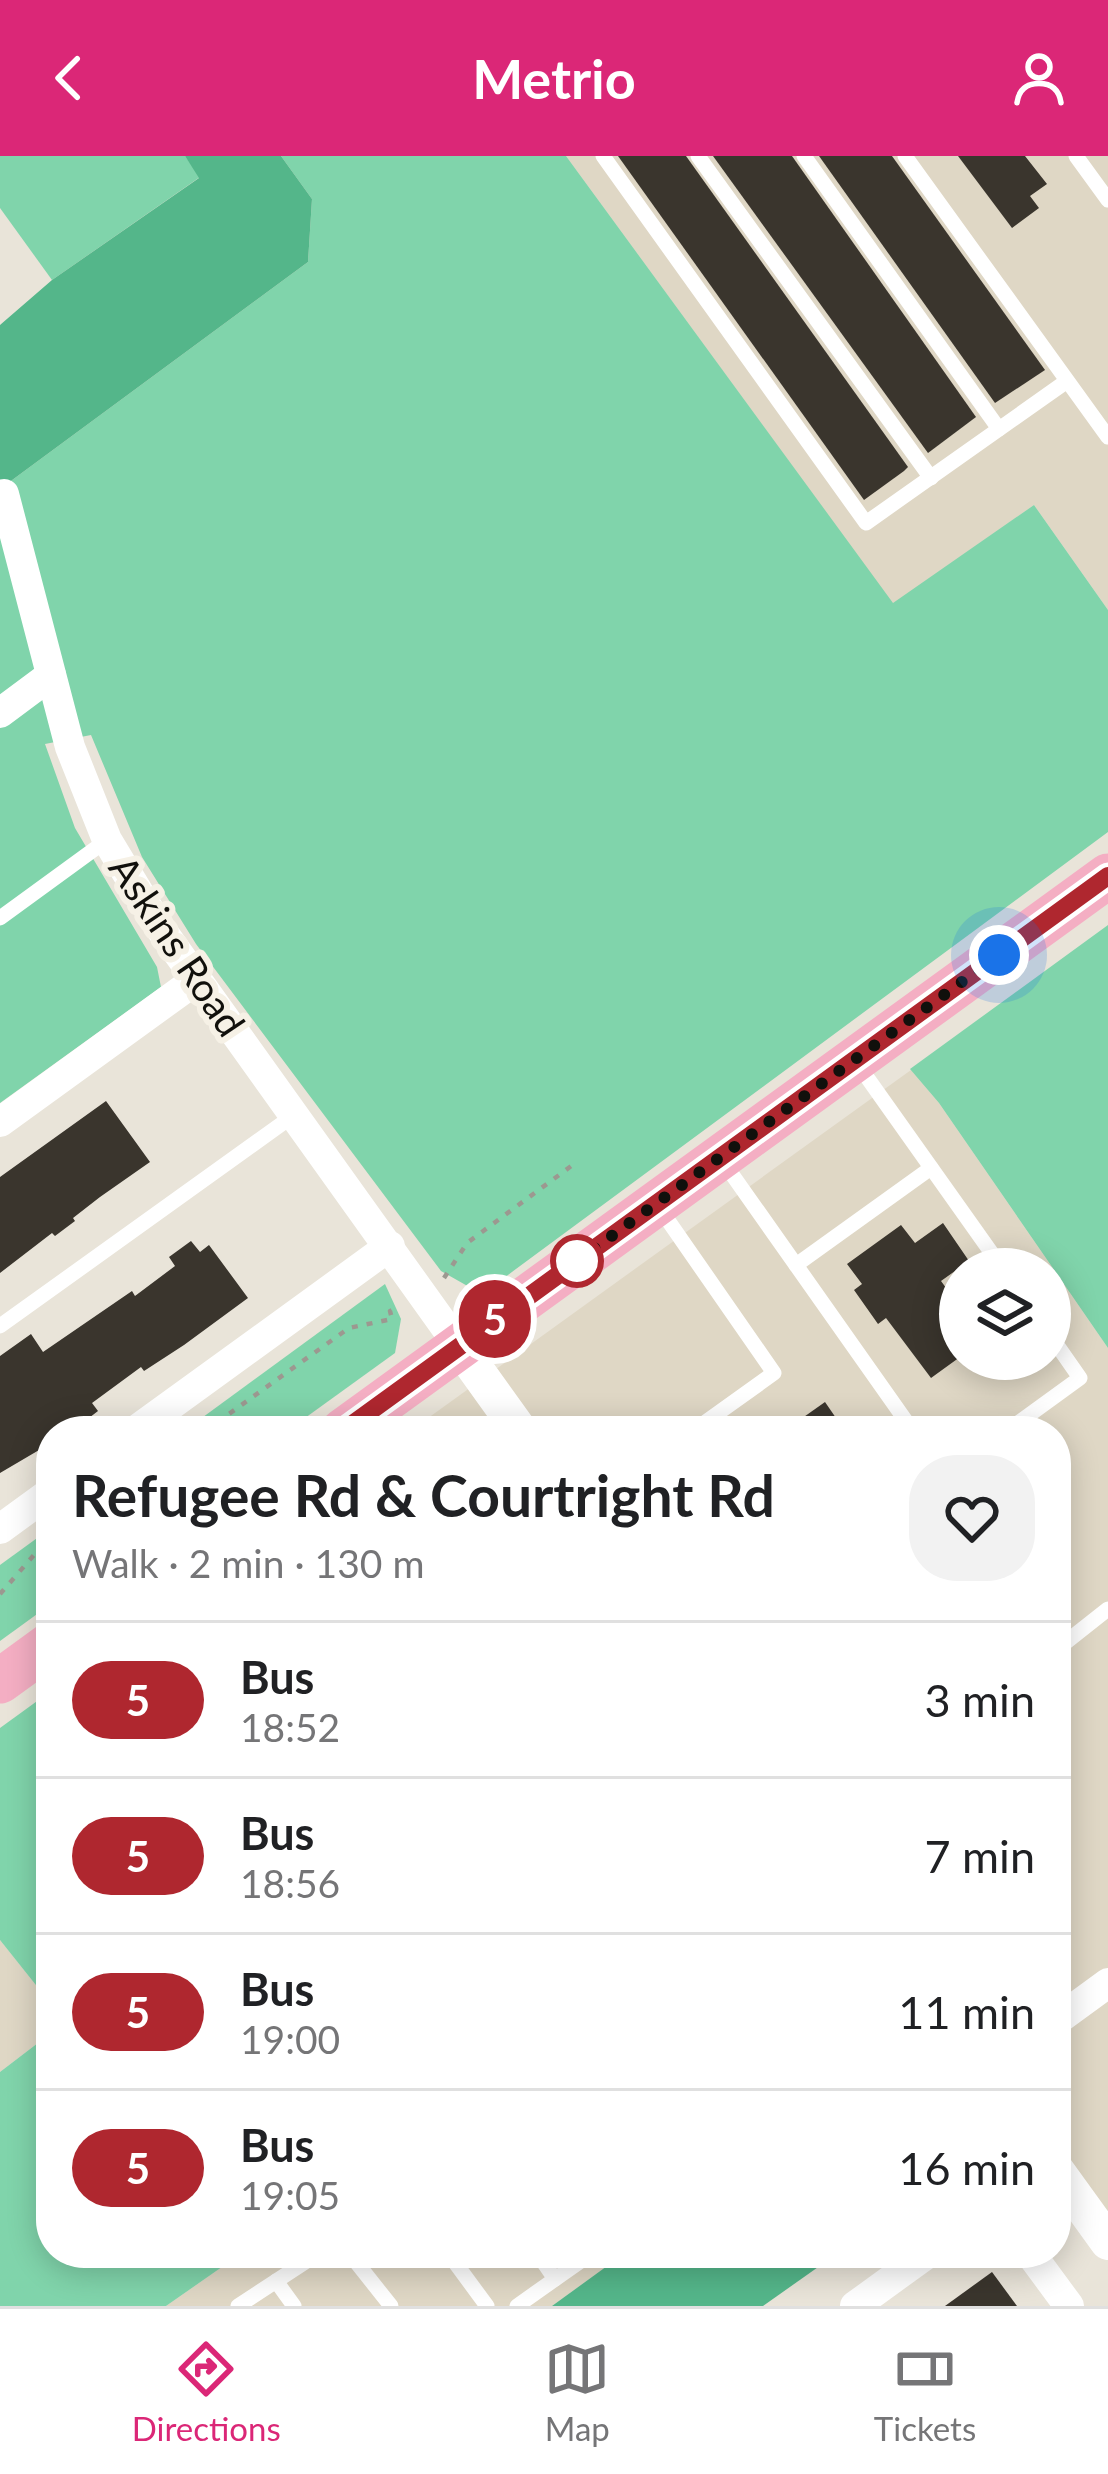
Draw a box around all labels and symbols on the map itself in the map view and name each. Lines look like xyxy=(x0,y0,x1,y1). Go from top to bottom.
street label: Askins Road xyxy=(101,847,255,1044)
your location xyxy=(969,925,1029,985)
unlabelled marker xyxy=(552,1236,602,1286)
line badge: 5 xyxy=(456,1280,534,1358)

